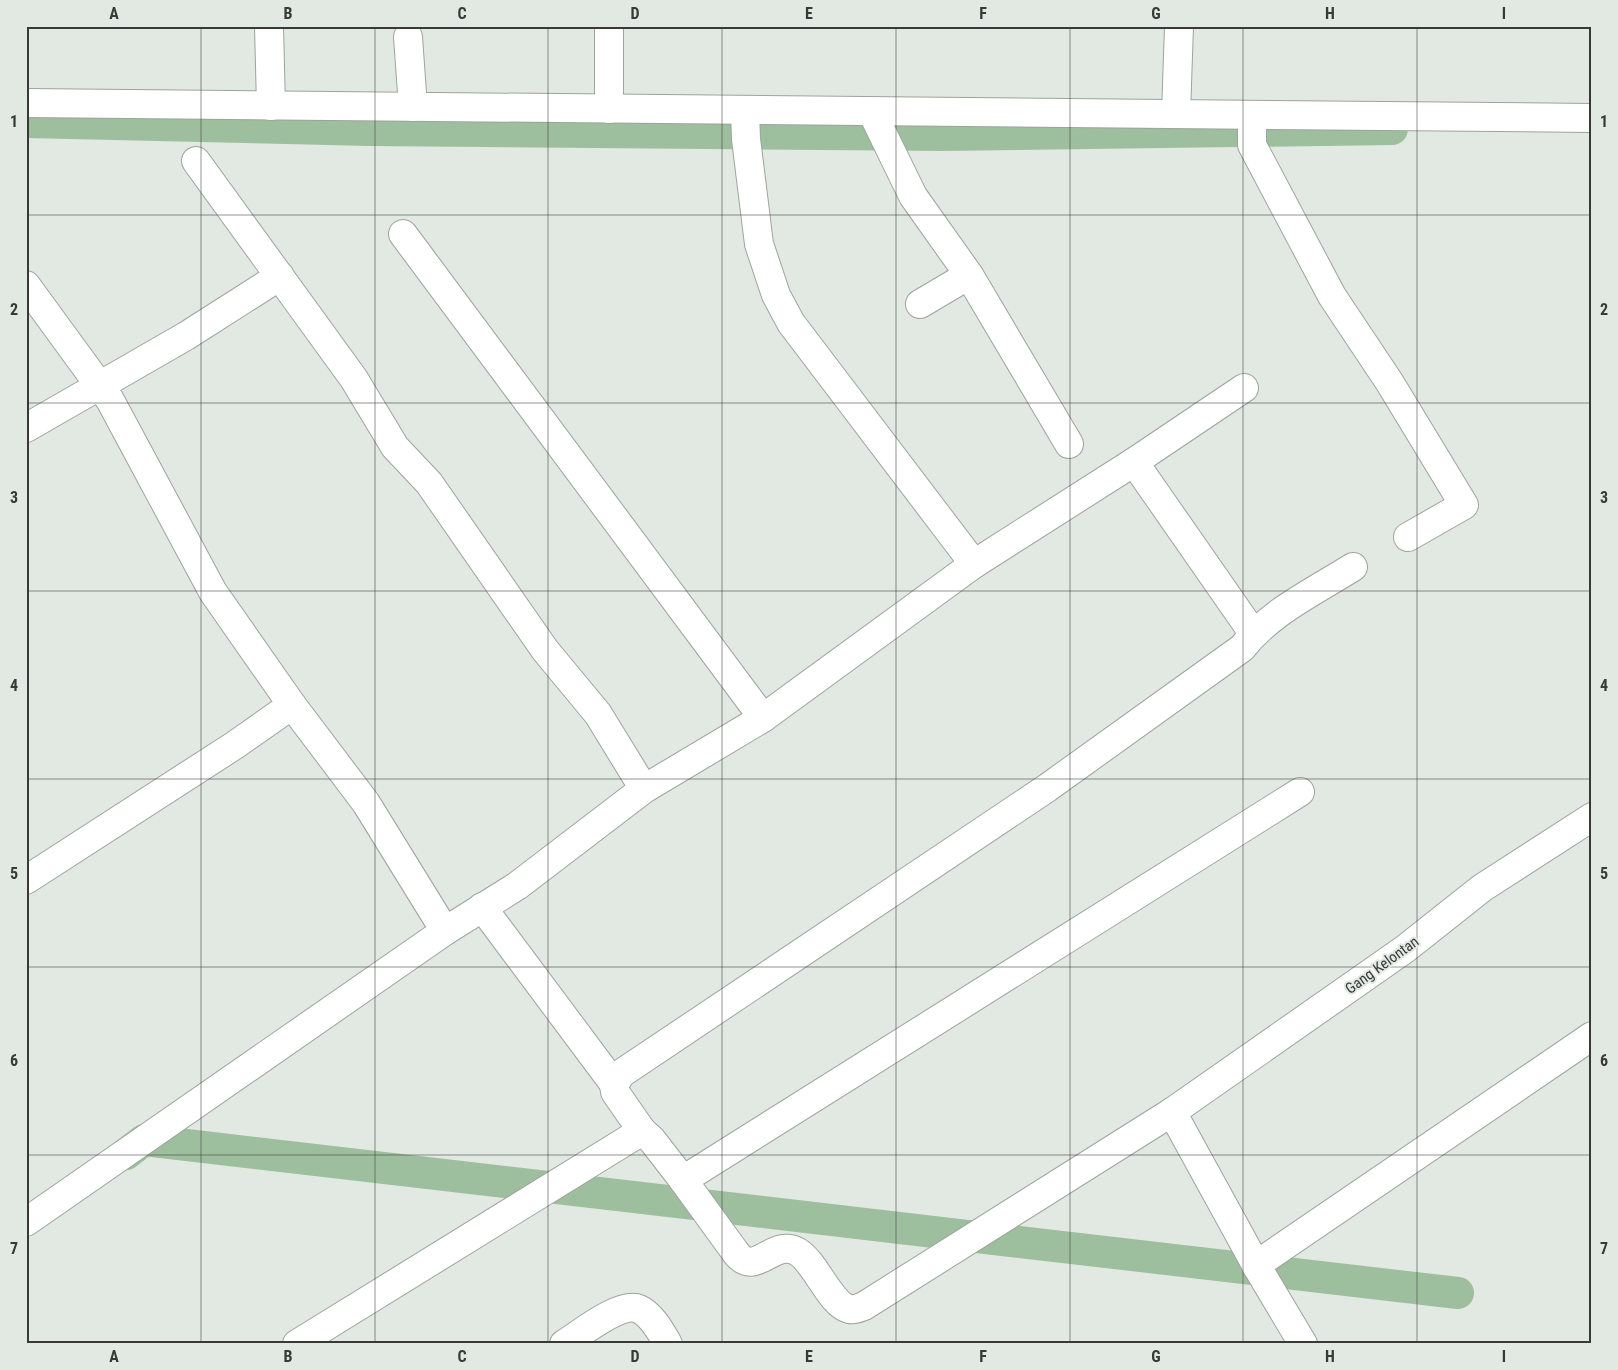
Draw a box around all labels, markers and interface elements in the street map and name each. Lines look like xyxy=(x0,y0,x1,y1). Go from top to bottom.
text: A xyxy=(109,4,119,23)
text: B xyxy=(284,4,293,23)
text: C xyxy=(457,4,467,23)
text: D xyxy=(630,4,640,23)
text: E xyxy=(805,4,813,23)
text: F xyxy=(979,4,987,23)
text: G xyxy=(1151,4,1161,23)
text: H xyxy=(1325,4,1335,23)
text: I xyxy=(1502,4,1506,23)
text: 1 xyxy=(10,112,18,131)
text: 1 xyxy=(1600,112,1608,131)
text: 2 xyxy=(10,300,18,319)
text: 2 xyxy=(1600,300,1608,319)
text: 3 xyxy=(10,488,18,507)
text: 3 xyxy=(1600,488,1608,507)
text: 4 xyxy=(10,676,18,695)
text: 4 xyxy=(1600,676,1608,695)
text: 5 xyxy=(10,864,18,883)
text: 5 xyxy=(1600,864,1608,883)
street label: Gang Kelontan xyxy=(1342,932,1422,998)
text: 6 xyxy=(10,1051,18,1070)
text: 6 xyxy=(1600,1051,1608,1070)
text: 7 xyxy=(10,1239,18,1258)
text: 7 xyxy=(1600,1239,1608,1258)
text: A xyxy=(109,1347,119,1366)
text: B xyxy=(284,1347,293,1366)
text: C xyxy=(457,1347,467,1366)
text: D xyxy=(630,1347,640,1366)
text: E xyxy=(805,1347,813,1366)
text: F xyxy=(979,1347,987,1366)
text: G xyxy=(1151,1347,1161,1366)
text: H xyxy=(1325,1347,1335,1366)
text: I xyxy=(1502,1347,1506,1366)

